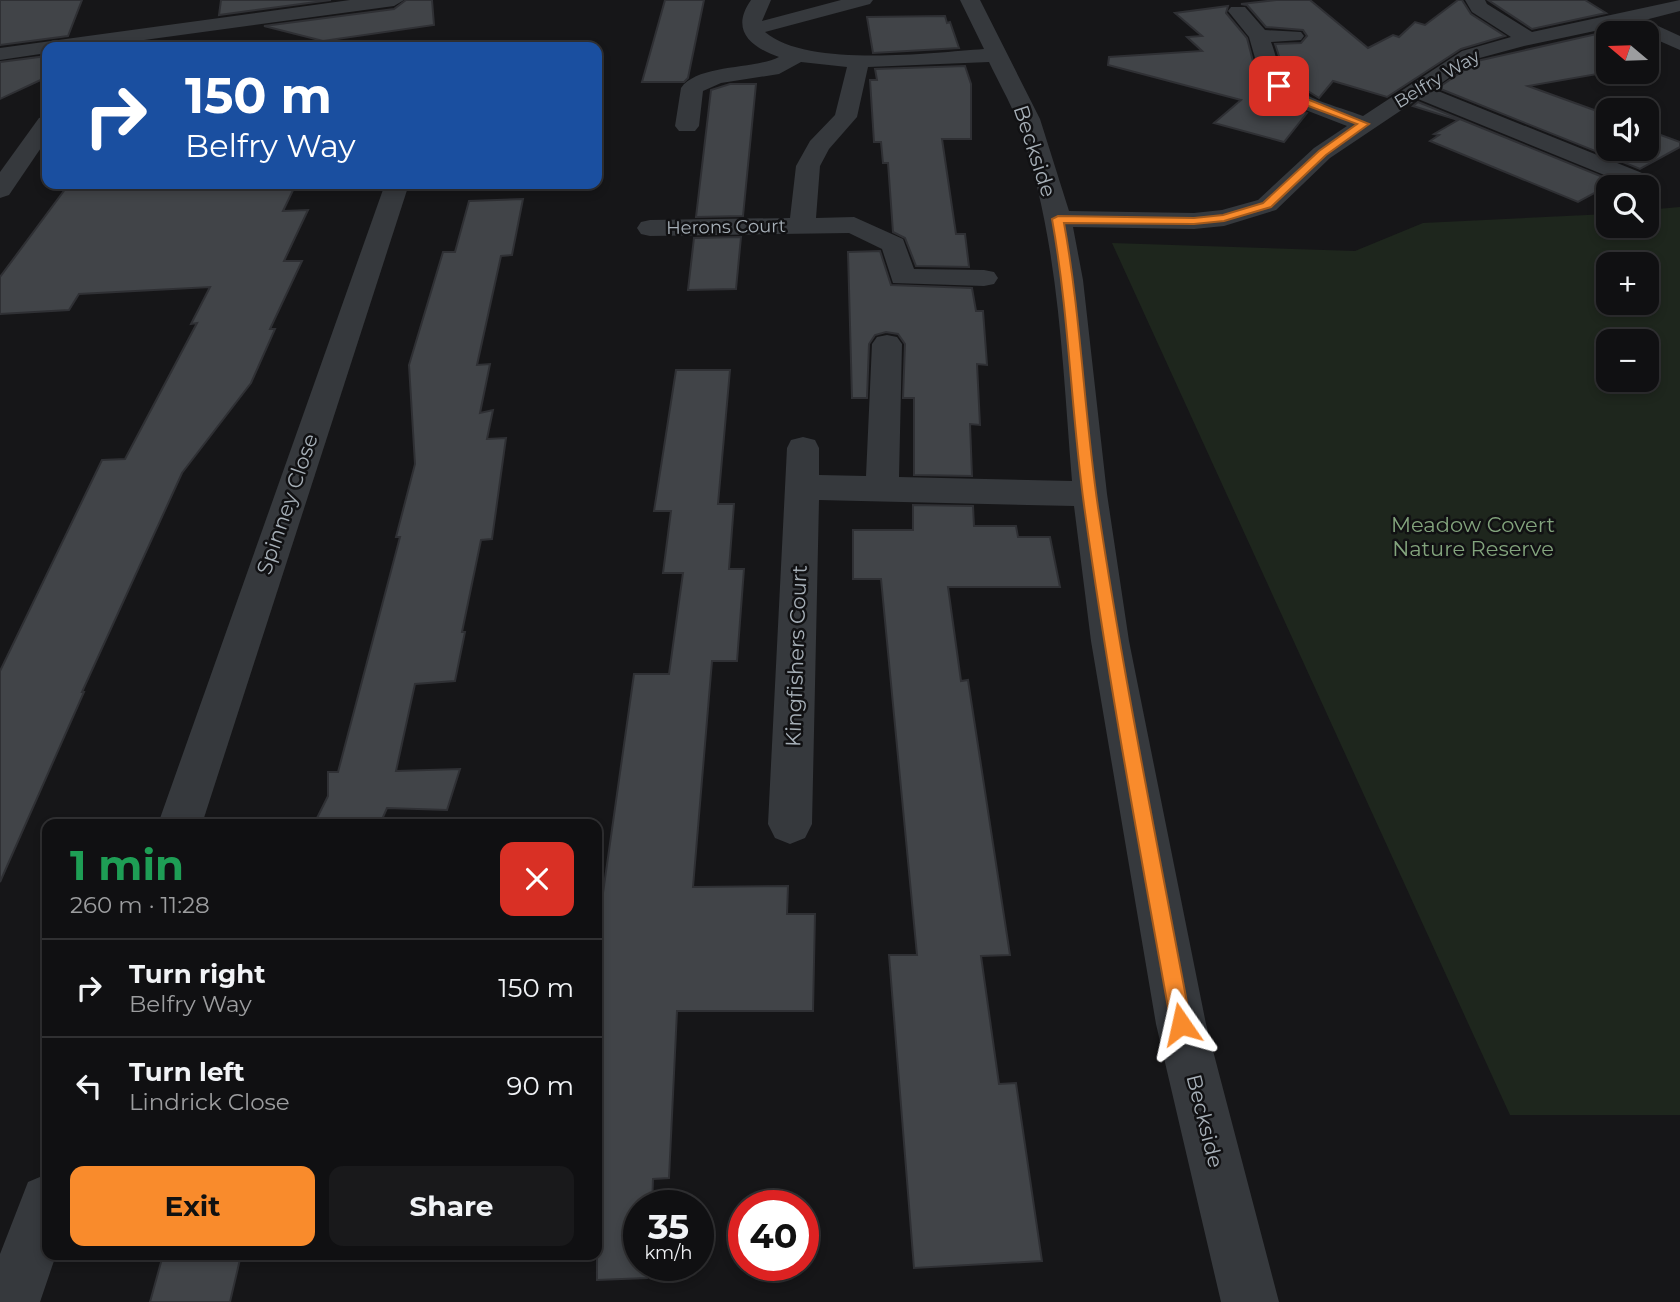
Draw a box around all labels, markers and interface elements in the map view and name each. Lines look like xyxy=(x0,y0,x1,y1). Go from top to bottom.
north arrow xyxy=(1596,21,1659,84)
map controls xyxy=(1596,21,1659,392)
street label: Belfry Way xyxy=(1390,45,1484,113)
pin xyxy=(1249,56,1309,116)
text: 150 m xyxy=(185,66,332,125)
icon: arrive xyxy=(1260,67,1298,105)
icon: right xyxy=(70,70,161,161)
button: sound xyxy=(1596,98,1659,161)
street label: Beckside xyxy=(1008,102,1062,200)
text: Belfry Way xyxy=(185,126,356,165)
button: search xyxy=(1596,175,1659,238)
street label: Herons Court xyxy=(666,215,786,239)
button: + xyxy=(1596,252,1659,315)
button: − xyxy=(1596,329,1659,392)
street label: Spinney Close xyxy=(251,430,323,578)
park label: Meadow Covert Nature Reserve xyxy=(1391,512,1555,561)
street label: Kingfishers Court xyxy=(780,565,812,747)
text: 1 min xyxy=(70,839,184,891)
button: close xyxy=(500,842,574,916)
text: 260 m · 11:28 xyxy=(70,891,210,919)
text: Turn right xyxy=(129,958,265,990)
icon: right xyxy=(70,969,108,1007)
text: 150 m xyxy=(498,972,574,1004)
position arrow xyxy=(1144,987,1218,1061)
text: Belfry Way xyxy=(129,990,252,1018)
text: Turn left xyxy=(129,1056,245,1088)
icon: left xyxy=(70,1067,108,1105)
text: 90 m xyxy=(507,1070,574,1102)
street label: Beckside xyxy=(1181,1072,1229,1170)
text: Lindrick Close xyxy=(129,1088,290,1116)
button: Exit xyxy=(70,1166,315,1246)
button: Share xyxy=(329,1166,574,1246)
speed limit sign: 40 xyxy=(728,1190,819,1281)
text: 35 xyxy=(648,1205,689,1248)
text: km/h xyxy=(644,1242,693,1264)

